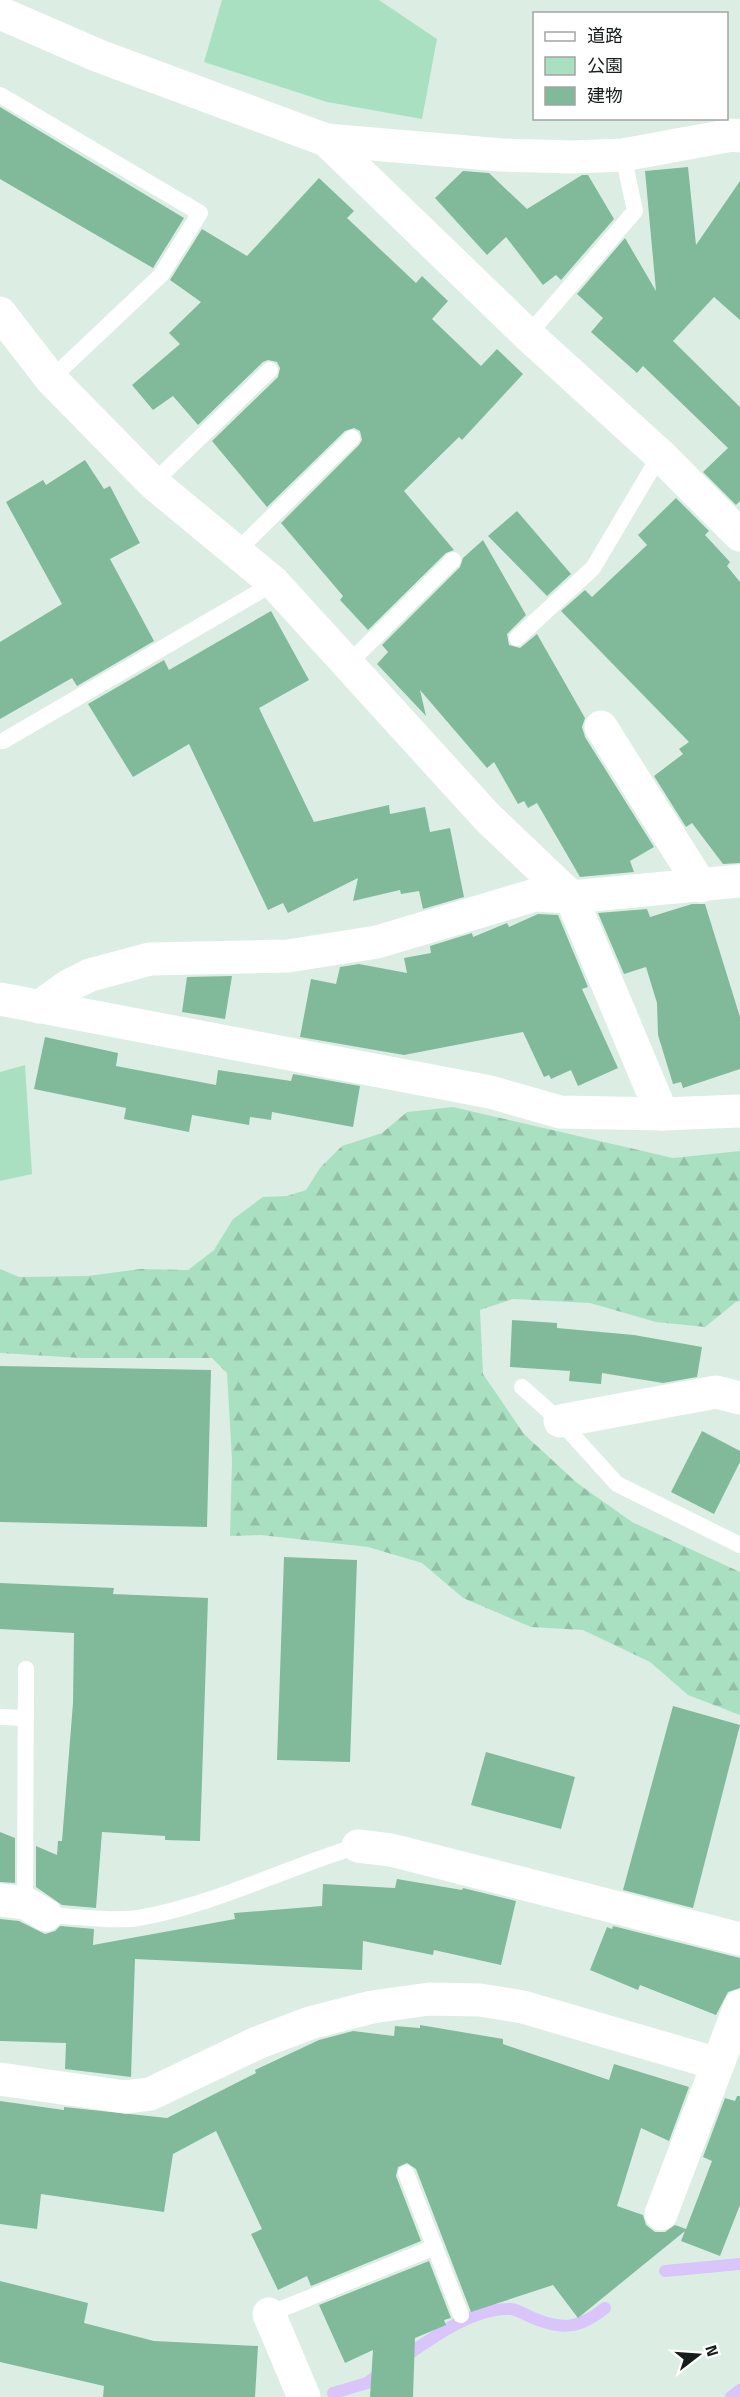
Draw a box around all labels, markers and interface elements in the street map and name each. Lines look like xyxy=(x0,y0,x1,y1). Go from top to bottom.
legend xyxy=(533,12,728,120)
text: 道路 xyxy=(587,22,623,49)
text: 公園 xyxy=(587,52,623,79)
text: 建物 xyxy=(587,82,623,109)
north arrow xyxy=(668,2325,728,2385)
text: N xyxy=(699,2342,725,2359)

